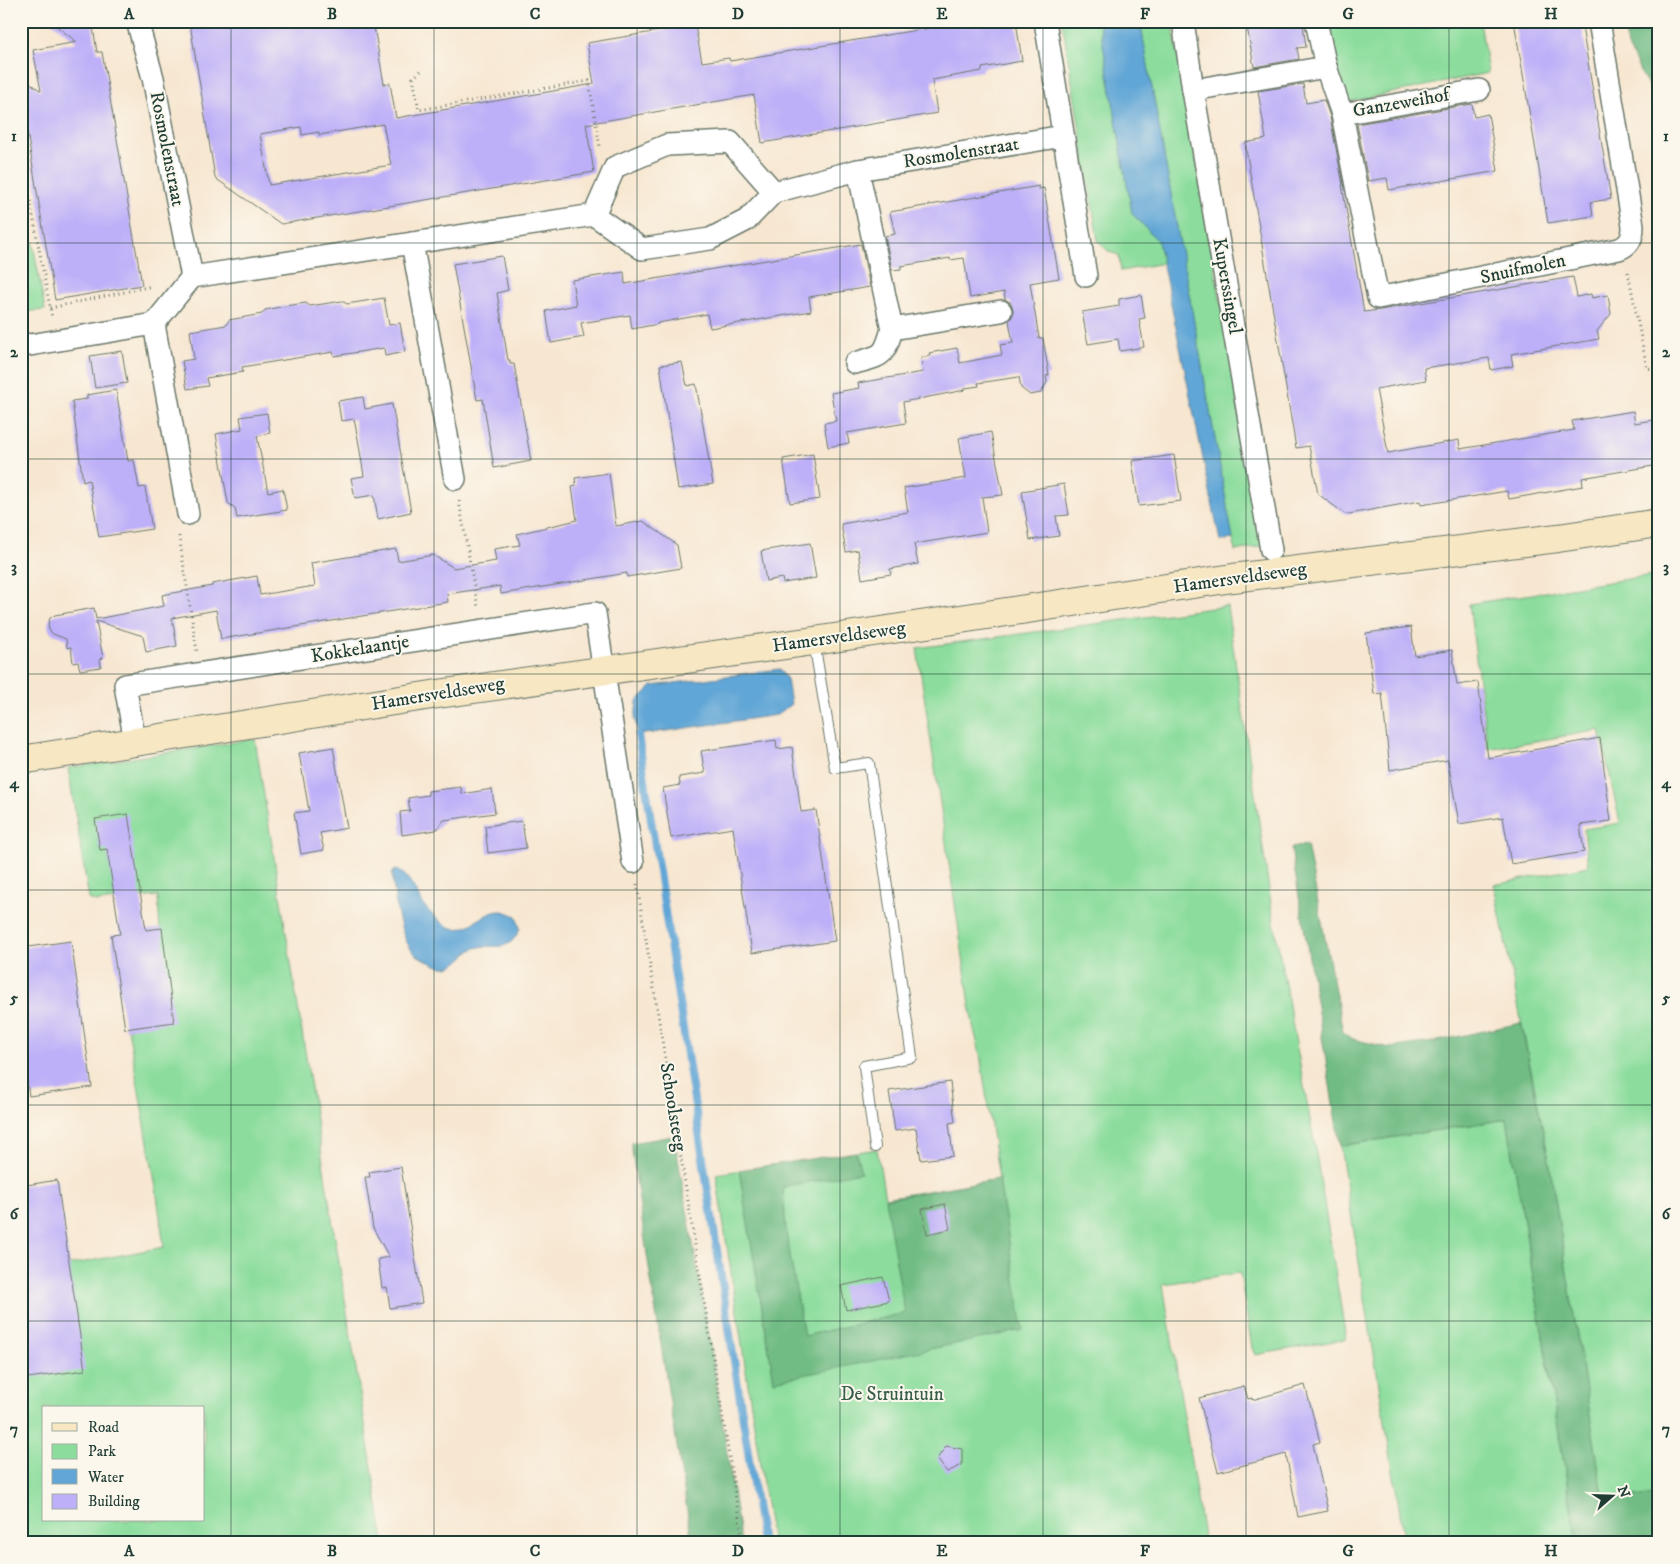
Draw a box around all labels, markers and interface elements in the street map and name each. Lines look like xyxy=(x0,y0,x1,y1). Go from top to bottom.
text: A xyxy=(123,4,135,24)
text: B xyxy=(327,4,337,24)
text: C xyxy=(530,4,540,24)
text: D xyxy=(732,4,744,24)
text: E xyxy=(936,4,948,24)
text: F xyxy=(1140,4,1150,24)
text: G xyxy=(1342,4,1354,24)
text: H xyxy=(1544,4,1558,24)
street label: Ganzeweihof xyxy=(1351,83,1454,123)
street label: Rosmolenstraat xyxy=(145,90,189,208)
text: 1 xyxy=(11,126,17,146)
text: 1 xyxy=(1663,126,1669,146)
street label: Rosmolenstraat xyxy=(902,133,1020,173)
street label: Kuperssingel xyxy=(1207,236,1247,336)
street label: Snuifmolen xyxy=(1478,249,1568,289)
text: 2 xyxy=(10,342,19,362)
text: 2 xyxy=(1662,342,1671,362)
text: 3 xyxy=(11,557,17,577)
street label: Hamersveldseweg xyxy=(1172,557,1309,599)
text: 3 xyxy=(1663,557,1669,577)
street label: Hamersveldseweg xyxy=(771,616,908,658)
street label: Kokkelaantje xyxy=(309,630,411,668)
street label: Hamersveldseweg xyxy=(370,672,507,716)
text: 4 xyxy=(8,773,19,793)
text: 4 xyxy=(1660,773,1671,793)
text: 5 xyxy=(9,988,18,1008)
text: 5 xyxy=(1661,988,1670,1008)
street label: Schoolsteeg xyxy=(655,1061,691,1154)
text: 6 xyxy=(10,1204,20,1224)
text: 6 xyxy=(1662,1204,1672,1224)
park label: De Struintuin xyxy=(840,1383,944,1406)
legend xyxy=(42,1406,205,1522)
text: Road xyxy=(88,1418,120,1437)
text: 7 xyxy=(10,1419,18,1439)
text: 7 xyxy=(1662,1419,1670,1439)
text: Park xyxy=(88,1442,117,1461)
text: Water xyxy=(87,1468,124,1487)
north arrow xyxy=(1588,1472,1638,1522)
text: N xyxy=(1613,1483,1634,1501)
text: Building xyxy=(88,1492,140,1511)
text: A xyxy=(123,1541,135,1561)
text: B xyxy=(327,1541,337,1561)
text: C xyxy=(530,1541,540,1561)
text: D xyxy=(732,1541,744,1561)
text: E xyxy=(936,1541,948,1561)
text: F xyxy=(1140,1541,1150,1561)
text: G xyxy=(1342,1541,1354,1561)
text: H xyxy=(1544,1541,1558,1561)

